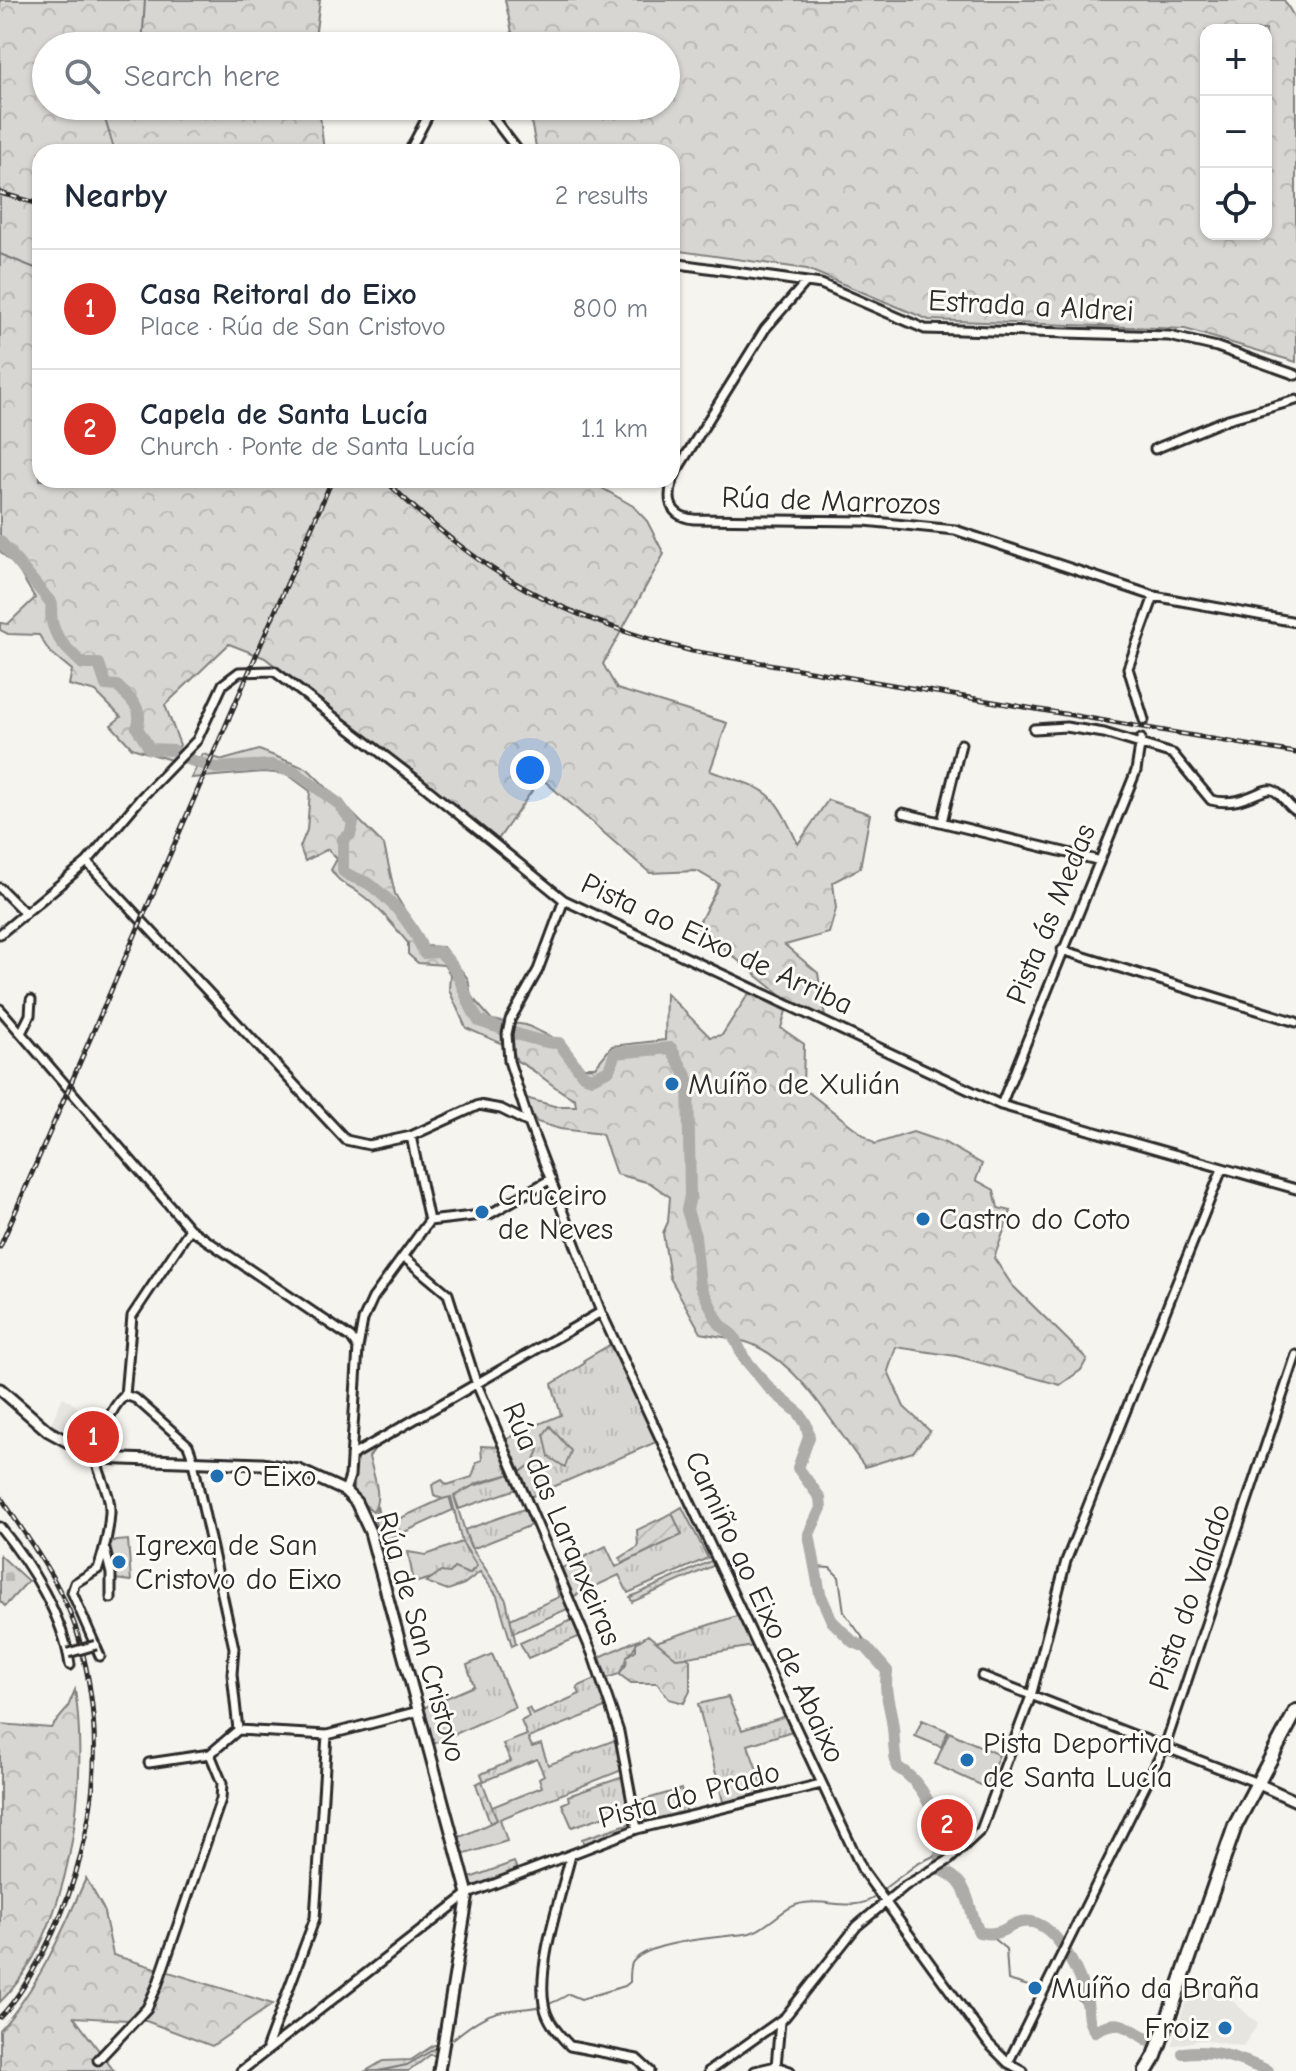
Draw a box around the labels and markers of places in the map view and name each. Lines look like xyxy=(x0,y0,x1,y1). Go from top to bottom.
place label: Muíño de Xulián xyxy=(688,1067,900,1102)
marker: Muíño de Xulián xyxy=(663,1075,681,1093)
place label: Cruceiro de Neves xyxy=(498,1178,613,1247)
place label: Castro do Coto xyxy=(939,1202,1131,1237)
marker: Cruceiro de Neves xyxy=(473,1203,491,1221)
marker: Castro do Coto xyxy=(914,1210,932,1228)
pin: 1 xyxy=(67,1407,119,1467)
place label: O Eixo xyxy=(233,1459,317,1494)
marker: O Eixo xyxy=(208,1467,226,1485)
place label: Igrexa de San Cristovo do Eixo xyxy=(135,1528,342,1597)
marker: Igrexa de San Cristovo do Eixo xyxy=(110,1553,128,1571)
place label: Pista Deportiva de Santa Lucía xyxy=(983,1726,1173,1795)
marker: Pista Deportiva de Santa Lucía xyxy=(958,1751,976,1769)
pin: 2 xyxy=(921,1795,973,1855)
place label: Muíño da Braña xyxy=(1051,1971,1260,2006)
marker: Muíño da Braña xyxy=(1026,1979,1044,1997)
place label: Froiz xyxy=(1145,2011,1209,2046)
marker: Froiz xyxy=(1216,2019,1234,2037)

